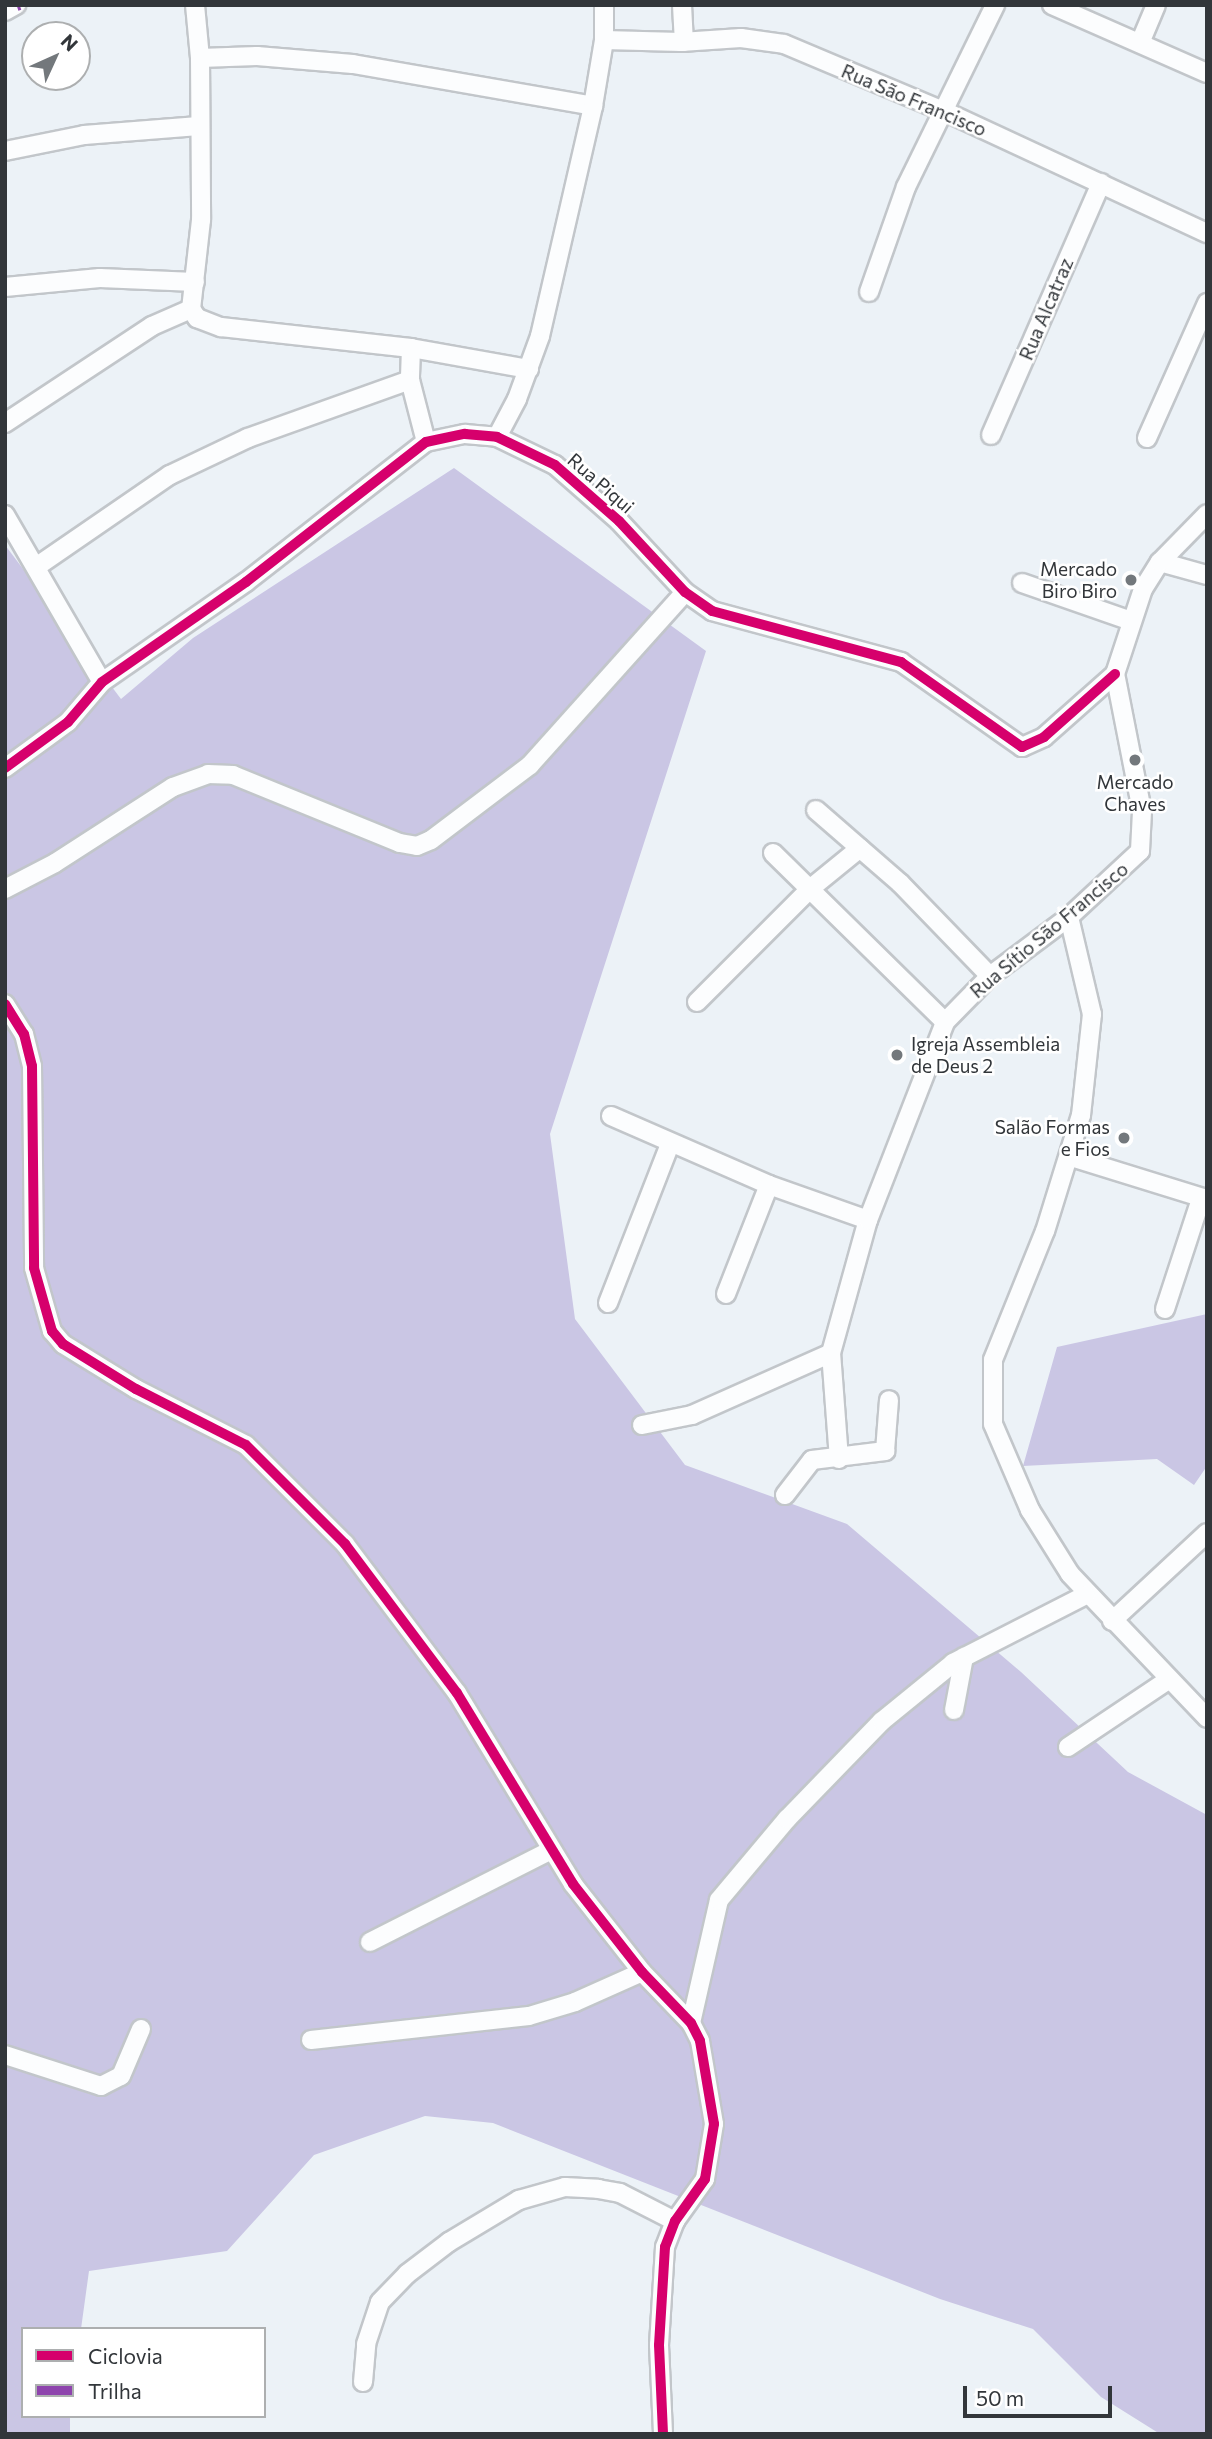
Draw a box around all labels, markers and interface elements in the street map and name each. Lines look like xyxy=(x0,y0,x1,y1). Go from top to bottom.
north arrow xyxy=(21,21,91,91)
text: N xyxy=(57,29,83,55)
street label: Rua São Francisco xyxy=(838,59,990,141)
street label: Rua Alcatraz xyxy=(1014,255,1078,363)
street label: Rua Piqui xyxy=(563,448,639,518)
place label: Mercado Biro Biro xyxy=(1040,558,1117,602)
marker: Mercado Biro Biro xyxy=(1123,572,1139,588)
marker: Mercado Chaves xyxy=(1127,752,1143,768)
place label: Mercado Chaves xyxy=(1096,771,1174,815)
street label: Rua Sítio São Francisco xyxy=(965,857,1133,1003)
place label: Igreja Assembleia de Deus 2 xyxy=(911,1033,1060,1077)
marker: Igreja Assembleia de Deus 2 xyxy=(889,1047,905,1063)
place label: Salão Formas e Fios xyxy=(995,1116,1110,1160)
marker: Salão Formas e Fios xyxy=(1116,1130,1132,1146)
legend xyxy=(21,2327,266,2418)
text: Ciclovia xyxy=(88,2343,163,2368)
scale bar xyxy=(967,2372,1116,2416)
text: Trilha xyxy=(88,2378,142,2403)
text: 50 m xyxy=(976,2385,1024,2410)

